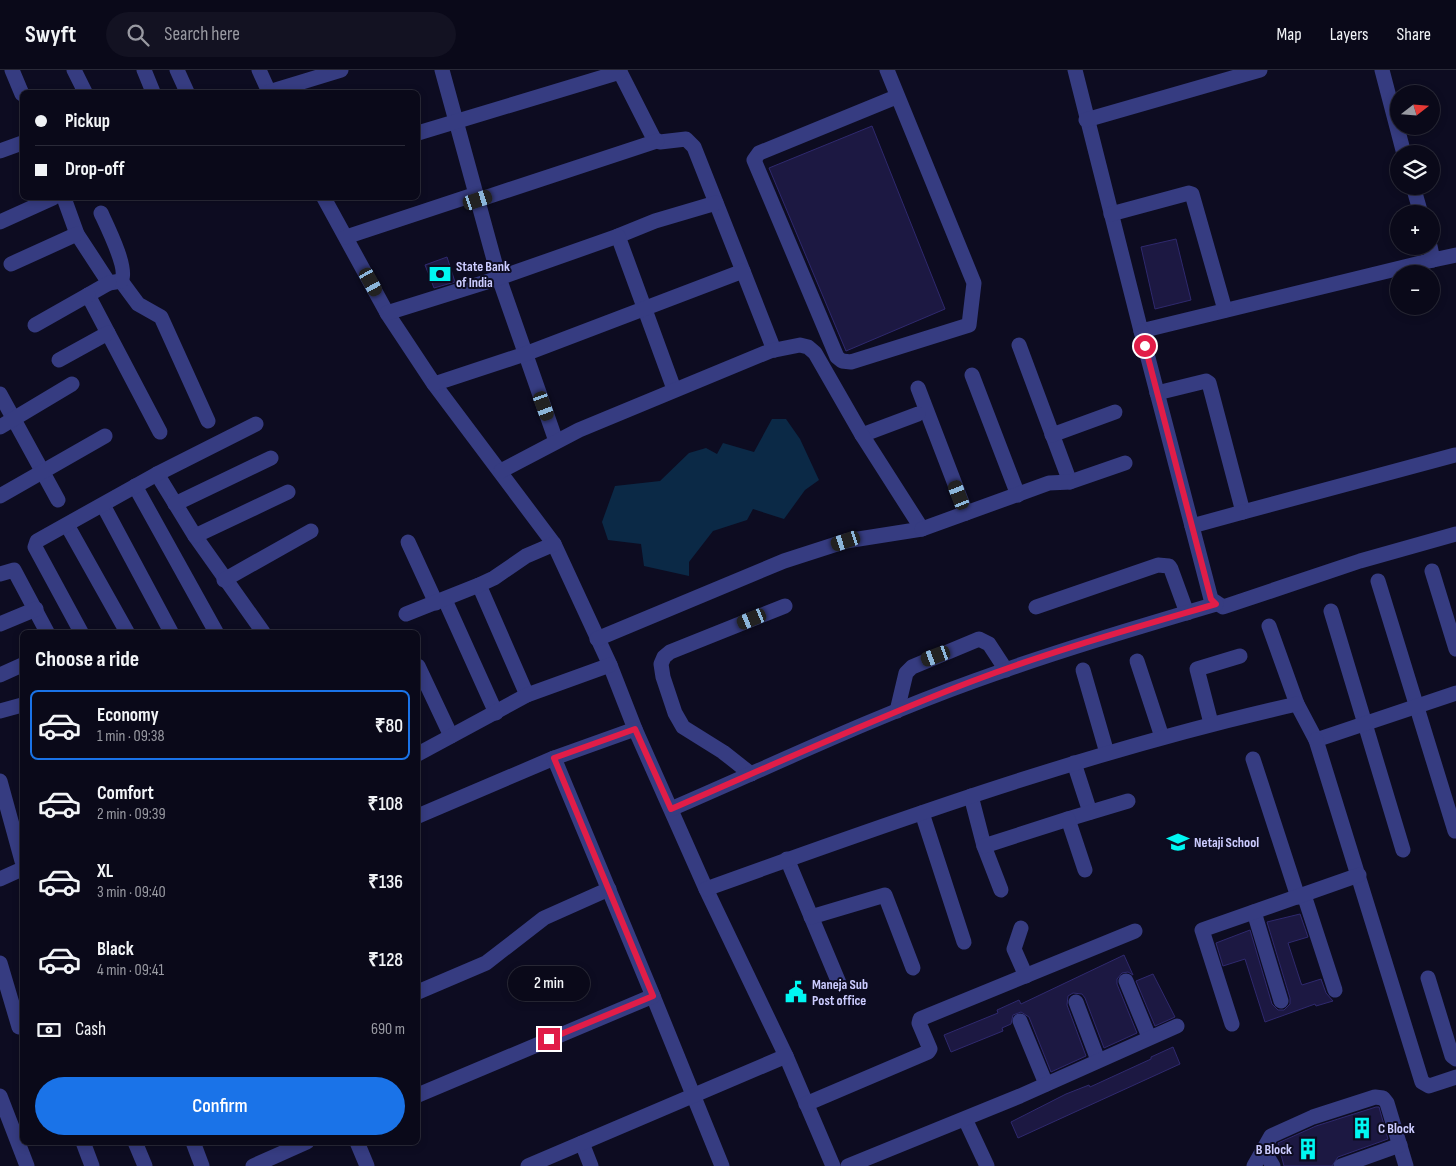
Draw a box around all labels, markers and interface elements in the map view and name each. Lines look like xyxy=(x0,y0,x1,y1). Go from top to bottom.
search box xyxy=(106,12,456,57)
text: Swyft xyxy=(25,20,76,49)
icon: search xyxy=(124,21,152,49)
text: Search here xyxy=(164,23,240,46)
text: Map xyxy=(1277,24,1302,45)
text: Layers xyxy=(1330,24,1369,45)
text: Share xyxy=(1397,24,1431,45)
north arrow xyxy=(1390,85,1440,135)
map controls xyxy=(1390,85,1440,315)
text: Pickup xyxy=(65,110,110,133)
button: layers xyxy=(1390,145,1440,195)
text: Drop-off xyxy=(65,158,125,181)
car xyxy=(461,188,494,212)
button: + xyxy=(1390,205,1440,255)
place label: State Bank of India xyxy=(456,258,510,291)
bank icon: State Bank of India xyxy=(427,261,453,287)
car xyxy=(357,265,384,299)
button: − xyxy=(1390,265,1440,315)
route start xyxy=(1134,335,1156,357)
car xyxy=(531,389,556,423)
car xyxy=(946,478,971,512)
car xyxy=(829,529,862,553)
car xyxy=(735,606,768,632)
car xyxy=(919,644,952,668)
text: Choose a ride xyxy=(35,646,139,673)
icon: car xyxy=(37,703,82,748)
text: Economy xyxy=(97,704,159,727)
text: ₹80 xyxy=(375,715,403,738)
text: 1 min · 09:38 xyxy=(97,727,164,746)
icon: car xyxy=(37,781,82,826)
text: Comfort xyxy=(97,782,154,805)
text: ₹108 xyxy=(368,793,403,816)
text: 2 min · 09:39 xyxy=(97,805,166,824)
school or university icon: Netaji School xyxy=(1165,829,1191,855)
place label: Netaji School xyxy=(1194,834,1259,851)
icon: car xyxy=(37,859,82,904)
text: XL xyxy=(97,860,113,883)
text: ₹136 xyxy=(368,871,403,894)
text: 3 min · 09:40 xyxy=(97,883,166,902)
icon: car xyxy=(37,937,82,982)
text: Black xyxy=(97,938,134,961)
text: ₹128 xyxy=(368,949,403,972)
text: 4 min · 09:41 xyxy=(97,961,164,980)
callout: 2 min xyxy=(508,966,590,1002)
text: 2 min xyxy=(534,974,564,993)
place label: Maneja Sub Post office xyxy=(812,976,868,1009)
public building icon: Maneja Sub Post office xyxy=(783,979,809,1005)
icon: cash xyxy=(35,1016,63,1044)
text: Cash xyxy=(75,1018,106,1041)
text: 690 m xyxy=(371,1020,405,1039)
route end xyxy=(538,1028,560,1050)
button: Confirm xyxy=(35,1077,405,1135)
building icon: C Block xyxy=(1349,1115,1375,1141)
place label: C Block xyxy=(1378,1120,1415,1137)
building icon: B Block xyxy=(1295,1136,1321,1162)
place label: B Block xyxy=(1256,1141,1292,1158)

